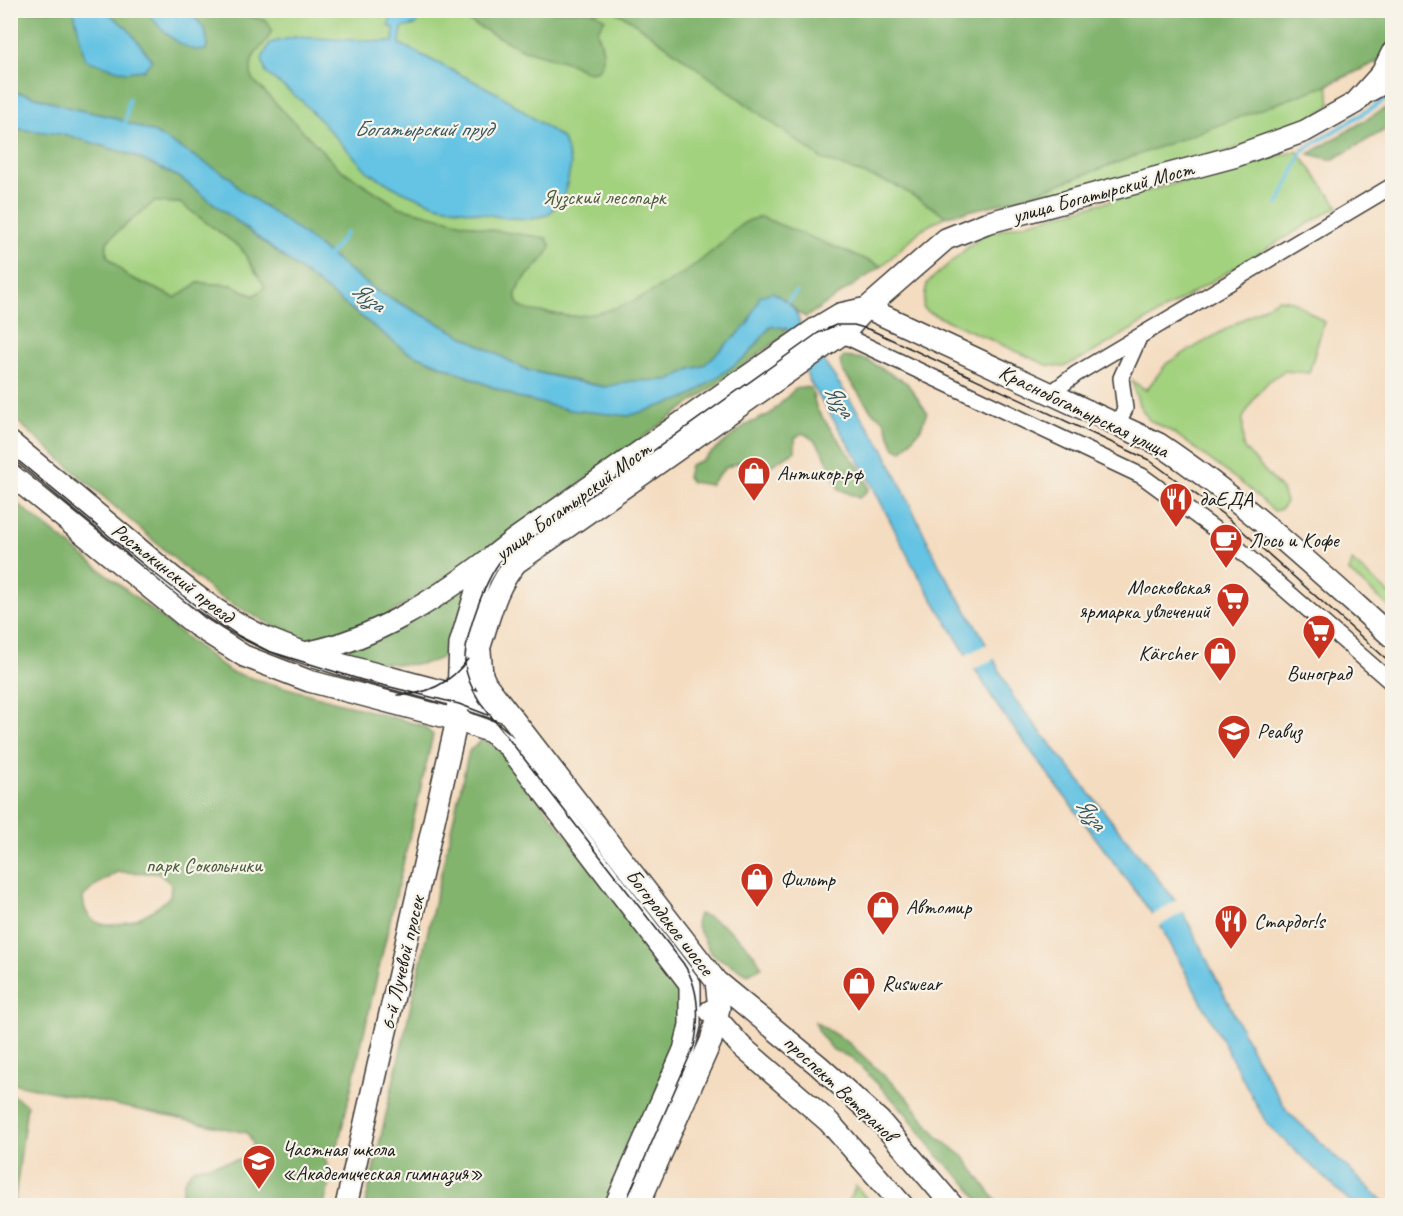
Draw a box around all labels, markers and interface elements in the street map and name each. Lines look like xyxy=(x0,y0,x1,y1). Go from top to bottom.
water label: Богатырский пруд xyxy=(354,115,496,143)
street label: улица Богатырский Мост xyxy=(1008,155,1198,229)
park label: Яузский лесопарк xyxy=(542,184,668,211)
water label: Яуза xyxy=(346,275,392,320)
street label: Краснобогатырская улица xyxy=(995,359,1175,464)
water label: Яуза xyxy=(818,378,862,424)
street label: улица Богатырский Мост xyxy=(488,435,657,568)
shop icon: Антикор.рф xyxy=(736,455,772,502)
place label: Антикор.рф xyxy=(777,460,864,486)
restaurant icon: даЕДА xyxy=(1158,481,1194,528)
place label: даЕДА xyxy=(1199,486,1253,512)
street label: Ростокинский проезд xyxy=(106,517,242,631)
cafe icon: Лось и Кофе xyxy=(1208,522,1244,569)
place label: Лось и Кофе xyxy=(1249,527,1341,553)
place label: Московская ярмарка увлечений xyxy=(1079,574,1211,624)
supermarket icon: Московская ярмарка увлечений xyxy=(1215,581,1251,628)
supermarket icon: Виноград xyxy=(1301,613,1337,660)
shop icon: Kärcher xyxy=(1202,635,1238,682)
place label: Kärcher xyxy=(1139,640,1199,666)
place label: Виноград xyxy=(1287,660,1354,686)
school or university icon: Реавиз xyxy=(1216,713,1252,760)
place label: Реавиз xyxy=(1257,718,1303,744)
water label: Яуза xyxy=(1070,791,1114,837)
park label: парк Сокольники xyxy=(146,852,264,878)
shop icon: Фильтр xyxy=(739,861,775,908)
street label: Богородское шоссе xyxy=(620,863,721,982)
place label: Фильтр xyxy=(780,866,836,892)
shop icon: Автомир xyxy=(865,889,901,936)
street label: 6-й Лучевой просек xyxy=(374,891,431,1033)
place label: Автомир xyxy=(906,894,972,920)
restaurant icon: Стардог!s xyxy=(1213,903,1249,950)
place label: Стардог!s xyxy=(1254,908,1326,934)
shop icon: Ruswear xyxy=(841,965,877,1012)
place label: Ruswear xyxy=(882,970,943,996)
street label: проспект Ветеранов xyxy=(778,1029,905,1150)
place label: Частная школа «Академическая гимназия» xyxy=(282,1136,483,1187)
school or university icon: Частная школа «Академическая гимназия» xyxy=(241,1143,277,1190)

